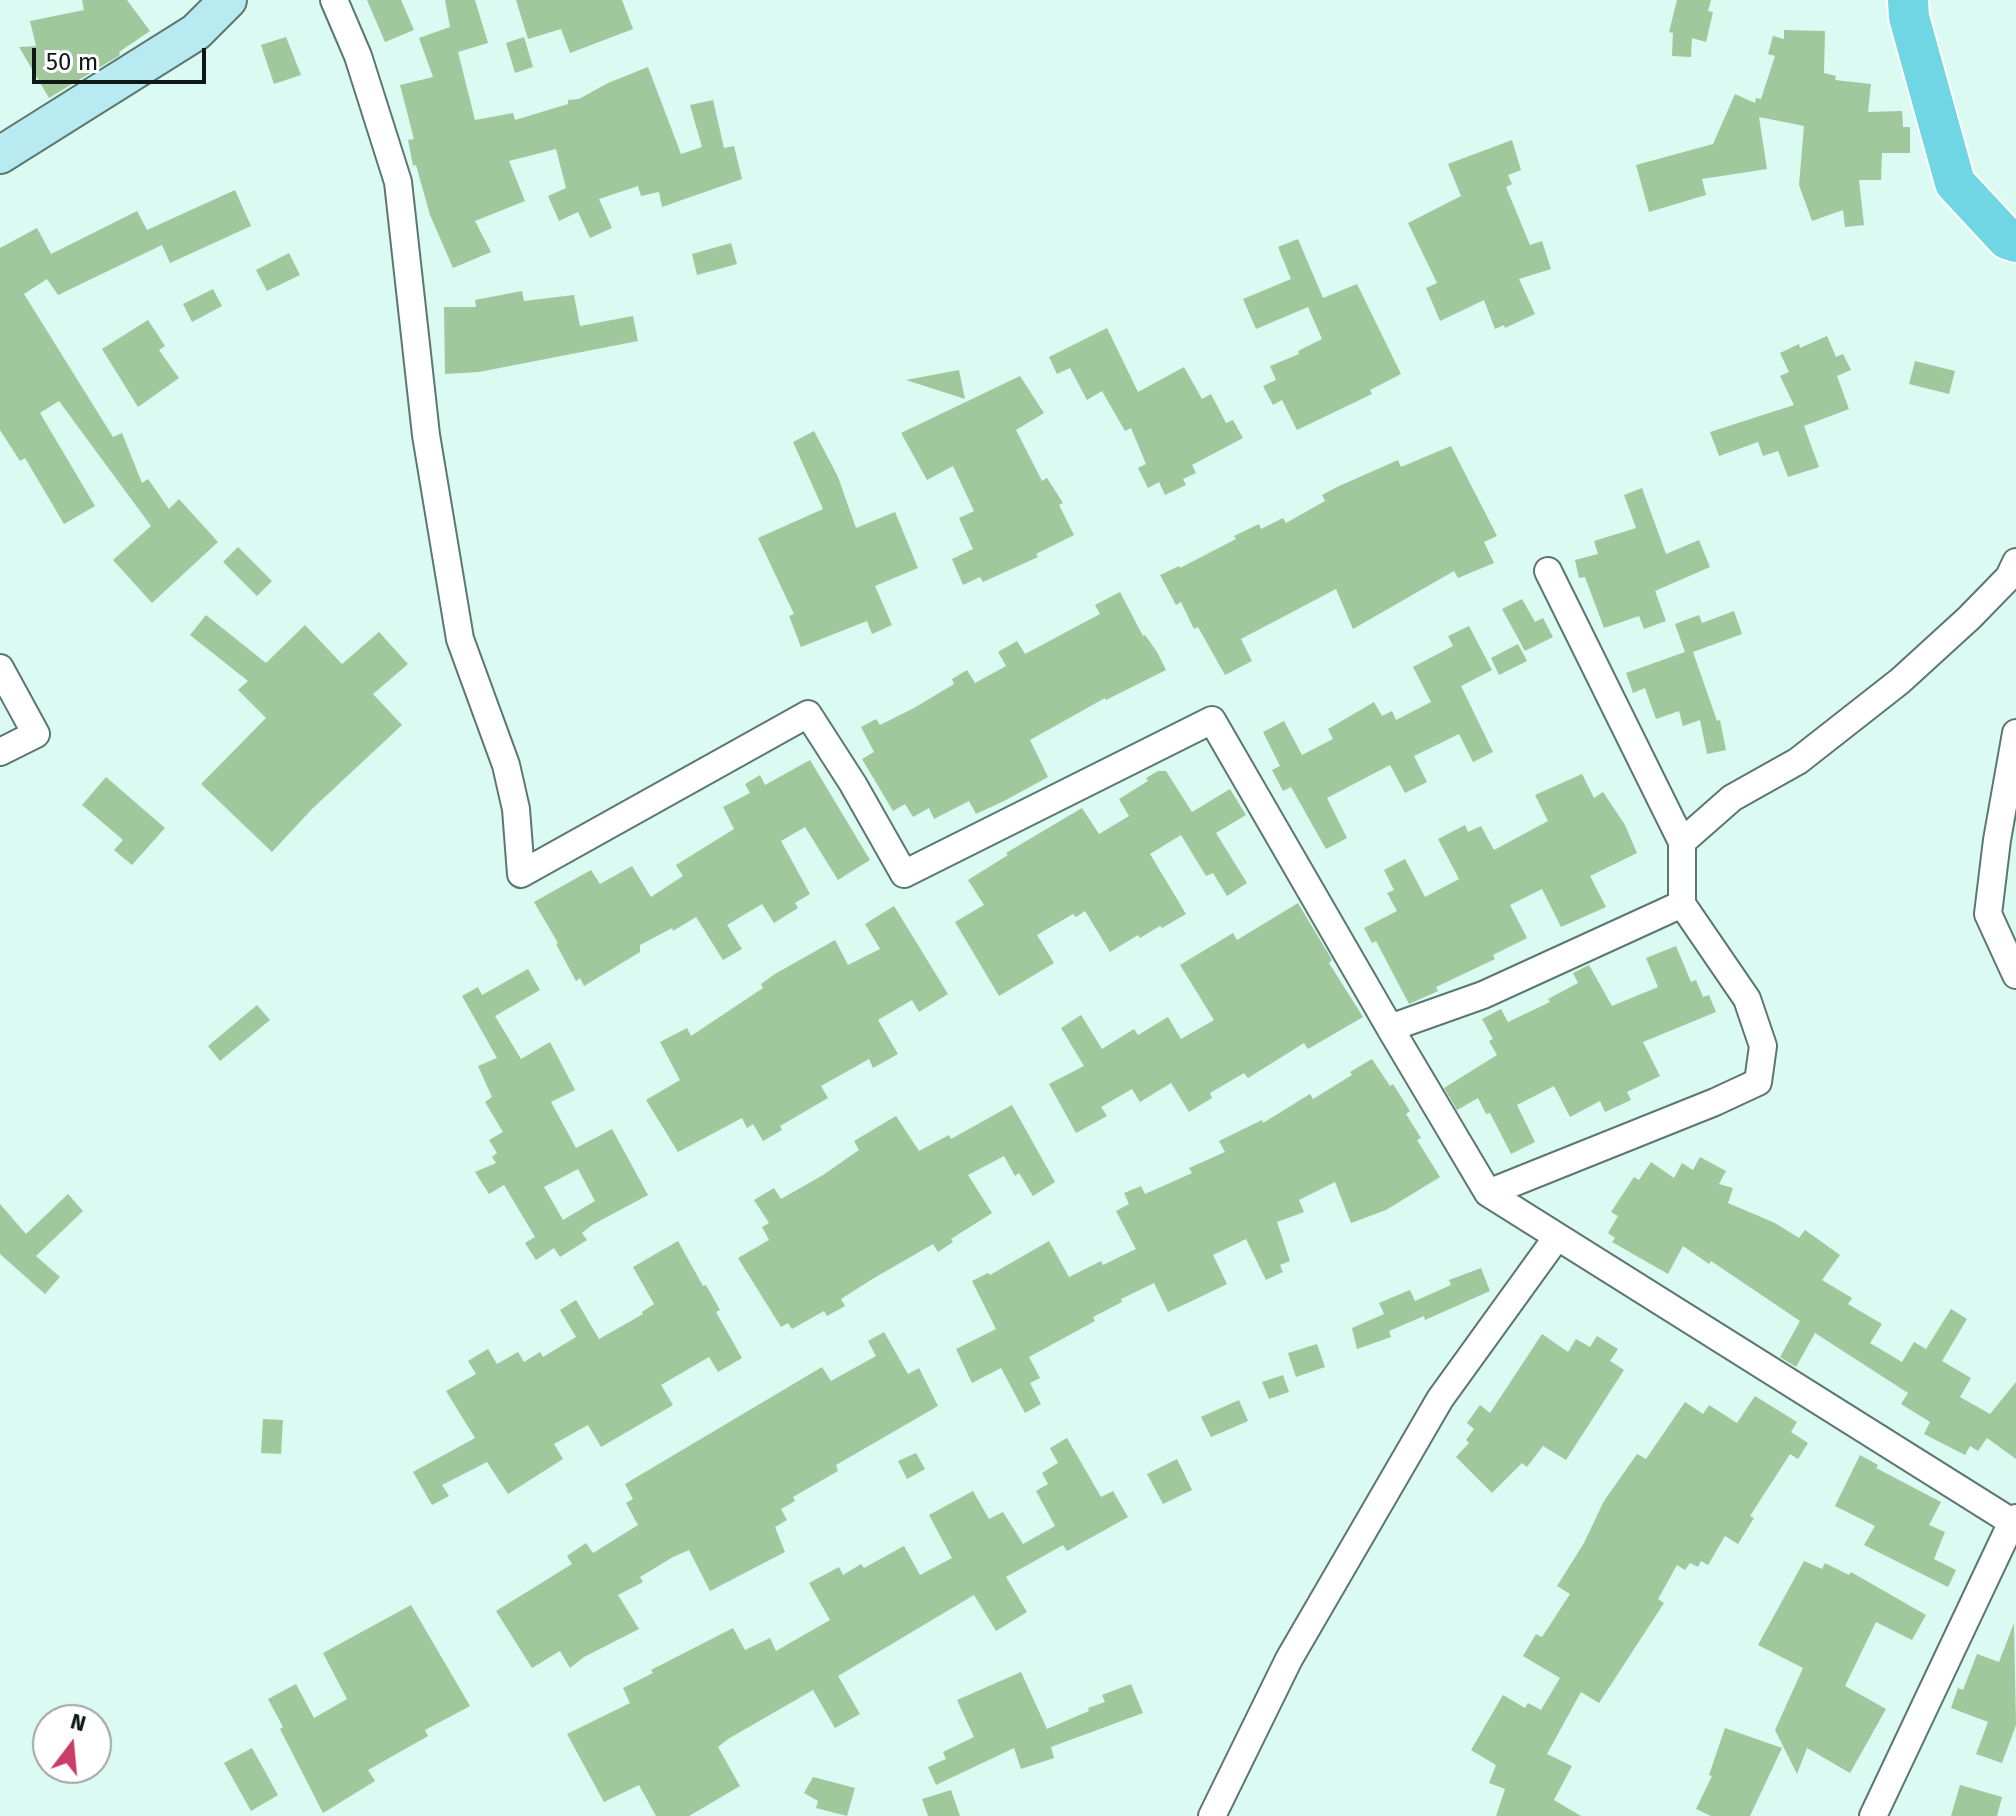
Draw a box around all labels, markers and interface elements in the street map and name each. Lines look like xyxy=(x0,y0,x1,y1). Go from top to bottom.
scale bar xyxy=(36,32,210,82)
text: 50 m xyxy=(46,48,98,76)
north arrow xyxy=(32,1704,112,1784)
text: N xyxy=(67,1707,89,1737)

